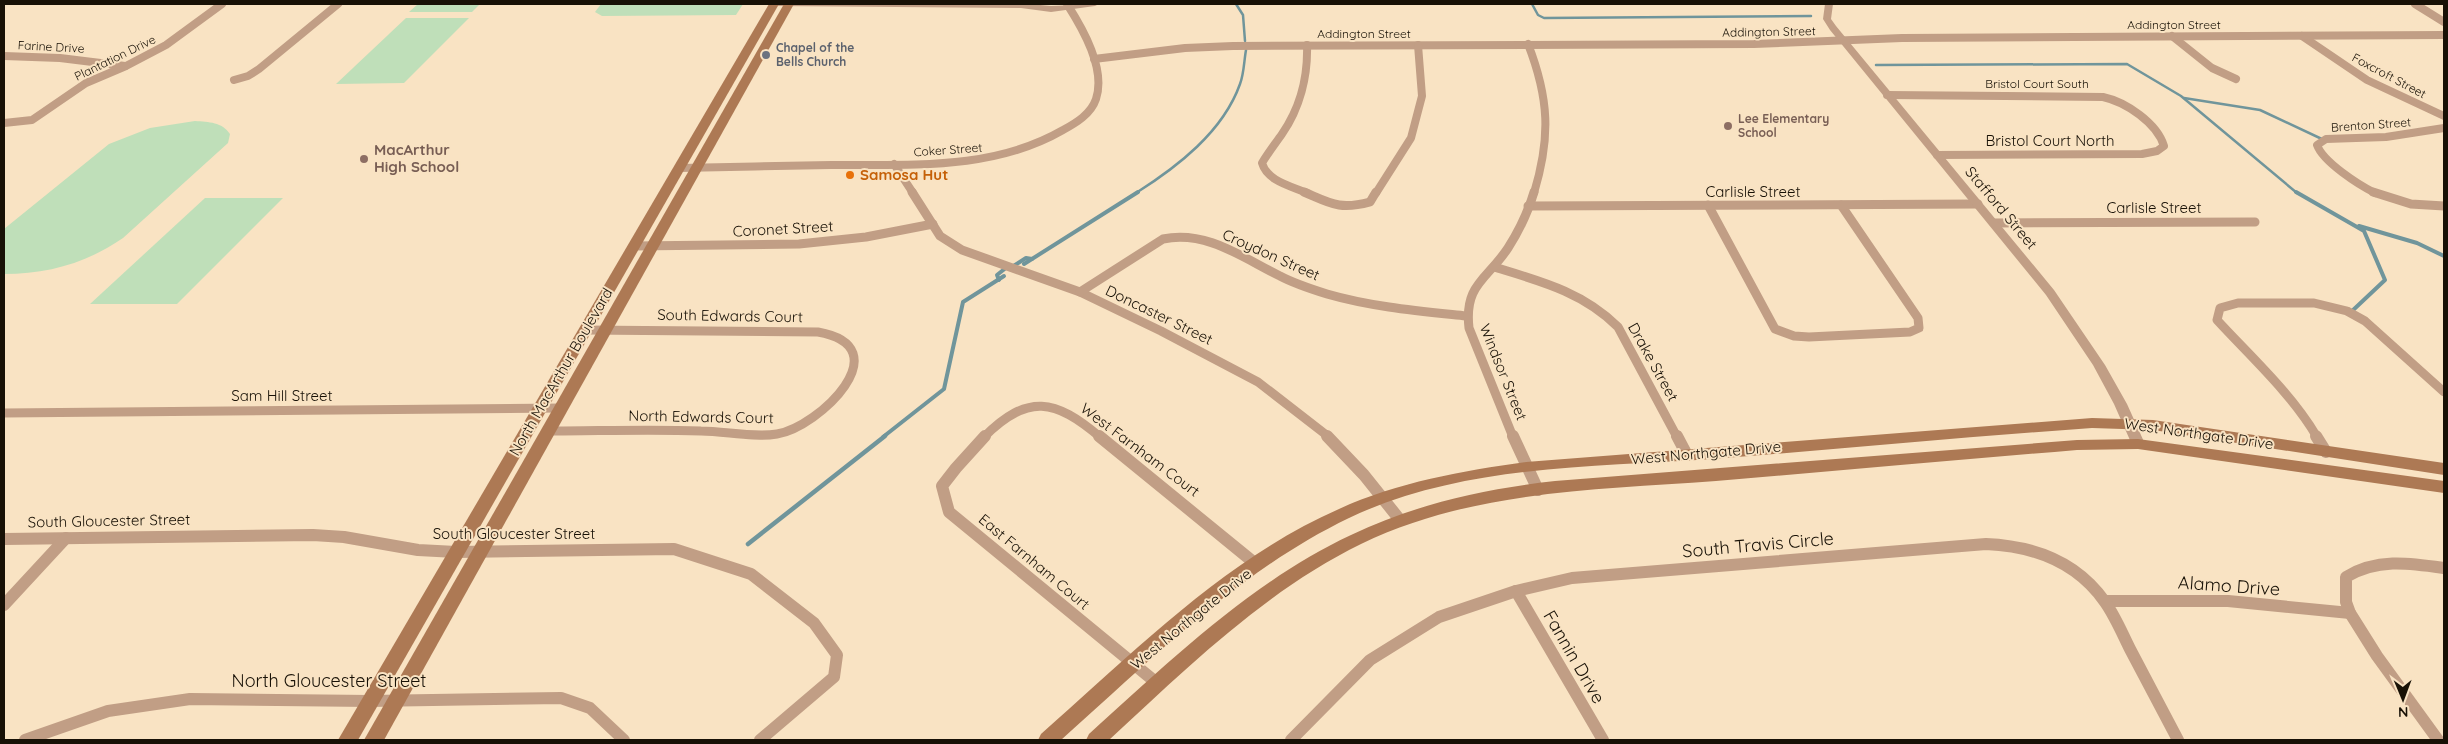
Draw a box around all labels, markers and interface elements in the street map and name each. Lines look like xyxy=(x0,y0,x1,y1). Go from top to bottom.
street label: Addington Street xyxy=(2127,17,2221,32)
street label: Addington Street xyxy=(1722,23,1816,40)
street label: Addington Street xyxy=(1317,26,1411,41)
street label: Plantation Drive xyxy=(72,31,158,84)
street label: Farine Drive xyxy=(17,37,85,56)
place label: Chapel of the Bells Church xyxy=(776,40,854,69)
marker: Chapel of the Bells Church xyxy=(760,49,772,61)
street label: Foxcroft Street xyxy=(2350,50,2429,101)
street label: Bristol Court South xyxy=(1985,76,2089,91)
place label: Lee Elementary School xyxy=(1738,111,1829,140)
street label: Brenton Street xyxy=(2330,114,2411,135)
marker: Lee Elementary School xyxy=(1722,120,1734,132)
street label: Bristol Court North xyxy=(1985,131,2115,150)
place label: MacArthur High School xyxy=(374,140,459,176)
street label: Coker Street xyxy=(913,140,983,159)
marker: MacArthur High School xyxy=(358,153,370,165)
street label: Stafford Street xyxy=(1961,162,2041,253)
place label: Samosa Hut xyxy=(860,165,948,184)
marker: Samosa Hut xyxy=(844,169,856,181)
street label: Carlisle Street xyxy=(1705,182,1801,201)
street label: Carlisle Street xyxy=(2106,198,2202,217)
street label: Coronet Street xyxy=(732,216,834,241)
street label: Croydon Street xyxy=(1220,225,1323,285)
street label: Doncaster Street xyxy=(1103,280,1216,349)
street label: North MacArthur Boulevard xyxy=(505,284,616,459)
street label: South Edwards Court xyxy=(657,305,803,326)
street label: Drake Street xyxy=(1624,319,1683,404)
street label: Windsor Street xyxy=(1475,321,1531,423)
street label: Sam Hill Street xyxy=(231,386,333,405)
street label: West Farnham Court xyxy=(1077,399,1204,501)
street label: North Edwards Court xyxy=(628,406,774,427)
street label: West Northgate Drive xyxy=(2123,414,2275,453)
street label: West Northgate Drive xyxy=(1630,436,1782,469)
street label: South Gloucester Street xyxy=(27,510,190,531)
street label: East Farnham Court xyxy=(975,510,1094,614)
street label: South Gloucester Street xyxy=(433,524,595,543)
street label: South Travis Circle xyxy=(1681,526,1835,563)
street label: West Northgate Drive xyxy=(1126,564,1255,673)
street label: Alamo Drive xyxy=(2177,570,2281,601)
street label: Fannin Drive xyxy=(1538,606,1610,708)
street label: North Gloucester Street xyxy=(232,669,426,692)
north arrow xyxy=(2378,674,2428,724)
text: N xyxy=(2398,703,2409,721)

